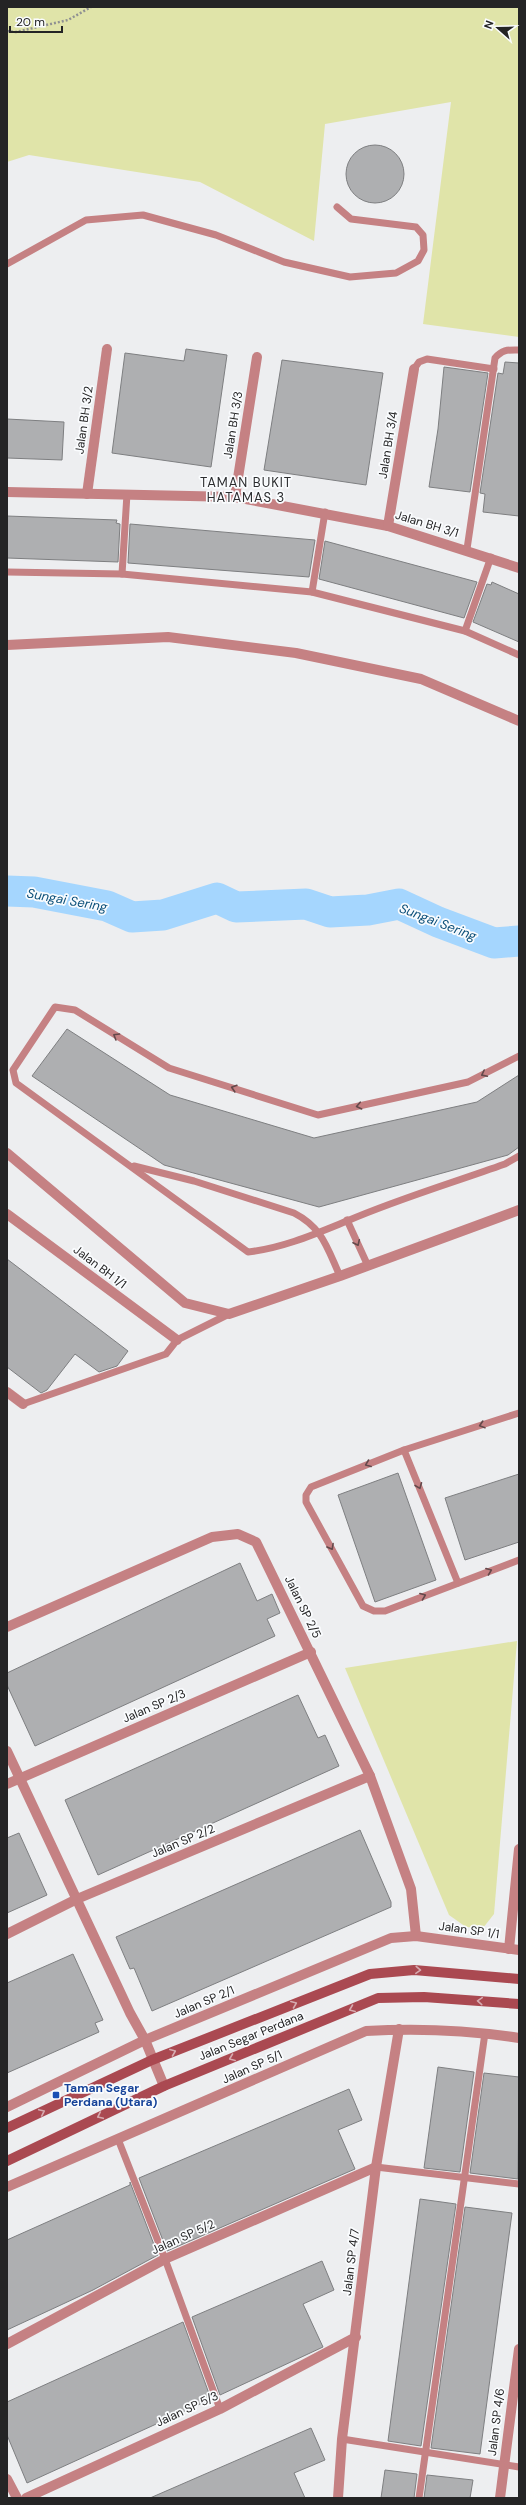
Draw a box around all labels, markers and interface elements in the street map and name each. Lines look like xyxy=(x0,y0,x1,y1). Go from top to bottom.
scale bar xyxy=(10,8,62,34)
north arrow xyxy=(478,8,518,48)
text: 20 m xyxy=(16,14,45,30)
text: N xyxy=(481,18,497,31)
street label: Jalan BH 3/2 xyxy=(71,385,97,455)
street label: Jalan BH 3/3 xyxy=(220,390,246,460)
street label: Jalan BH 3/4 xyxy=(375,410,401,480)
district label: TAMAN BUKIT HATAMAS 3 xyxy=(200,474,292,506)
street label: Jalan BH 3/1 xyxy=(393,507,461,541)
water label: Sungai Sering xyxy=(26,885,109,916)
water label: Sungai Sering xyxy=(397,900,480,945)
one-way arrow xyxy=(113,1033,120,1040)
one-way arrow xyxy=(481,1069,488,1077)
one-way arrow xyxy=(230,1084,237,1093)
one-way arrow xyxy=(355,1101,362,1109)
one-way arrow xyxy=(352,1239,360,1246)
street label: Jalan BH 1/1 xyxy=(70,1242,130,1292)
one-way arrow xyxy=(479,1420,486,1429)
one-way arrow xyxy=(365,1460,372,1468)
one-way arrow xyxy=(414,1483,422,1490)
one-way arrow xyxy=(327,1543,334,1550)
one-way arrow xyxy=(485,1568,492,1576)
street label: Jalan SP 2/5 xyxy=(281,1573,325,1641)
one-way arrow xyxy=(420,1593,427,1601)
street label: Jalan SP 2/3 xyxy=(120,1686,188,1726)
street label: Jalan SP 2/2 xyxy=(149,1820,217,1862)
street label: Jalan SP 1/1 xyxy=(438,1918,500,1942)
one-way arrow xyxy=(415,1966,421,1975)
street label: Jalan SP 2/1 xyxy=(171,1982,237,2022)
one-way arrow xyxy=(477,1996,483,2005)
one-way arrow xyxy=(291,2001,298,2009)
one-way arrow xyxy=(349,2004,357,2012)
street label: Jalan Segar Perdana xyxy=(196,2008,306,2064)
street label: Jalan SP 5/1 xyxy=(219,2047,285,2087)
one-way arrow xyxy=(170,2049,177,2057)
one-way arrow xyxy=(229,2054,236,2062)
place label: Taman Segar Perdana (Utara) xyxy=(64,2080,158,2110)
marker: Taman Segar Perdana (Utara) xyxy=(51,2090,61,2100)
one-way arrow xyxy=(38,2109,46,2117)
one-way arrow xyxy=(97,2111,105,2119)
street label: Jalan SP 5/2 xyxy=(149,2216,217,2258)
street label: Jalan SP 4/7 xyxy=(339,2228,363,2296)
street label: Jalan SP 4/6 xyxy=(484,2387,508,2457)
street label: Jalan SP 5/3 xyxy=(153,2388,221,2430)

